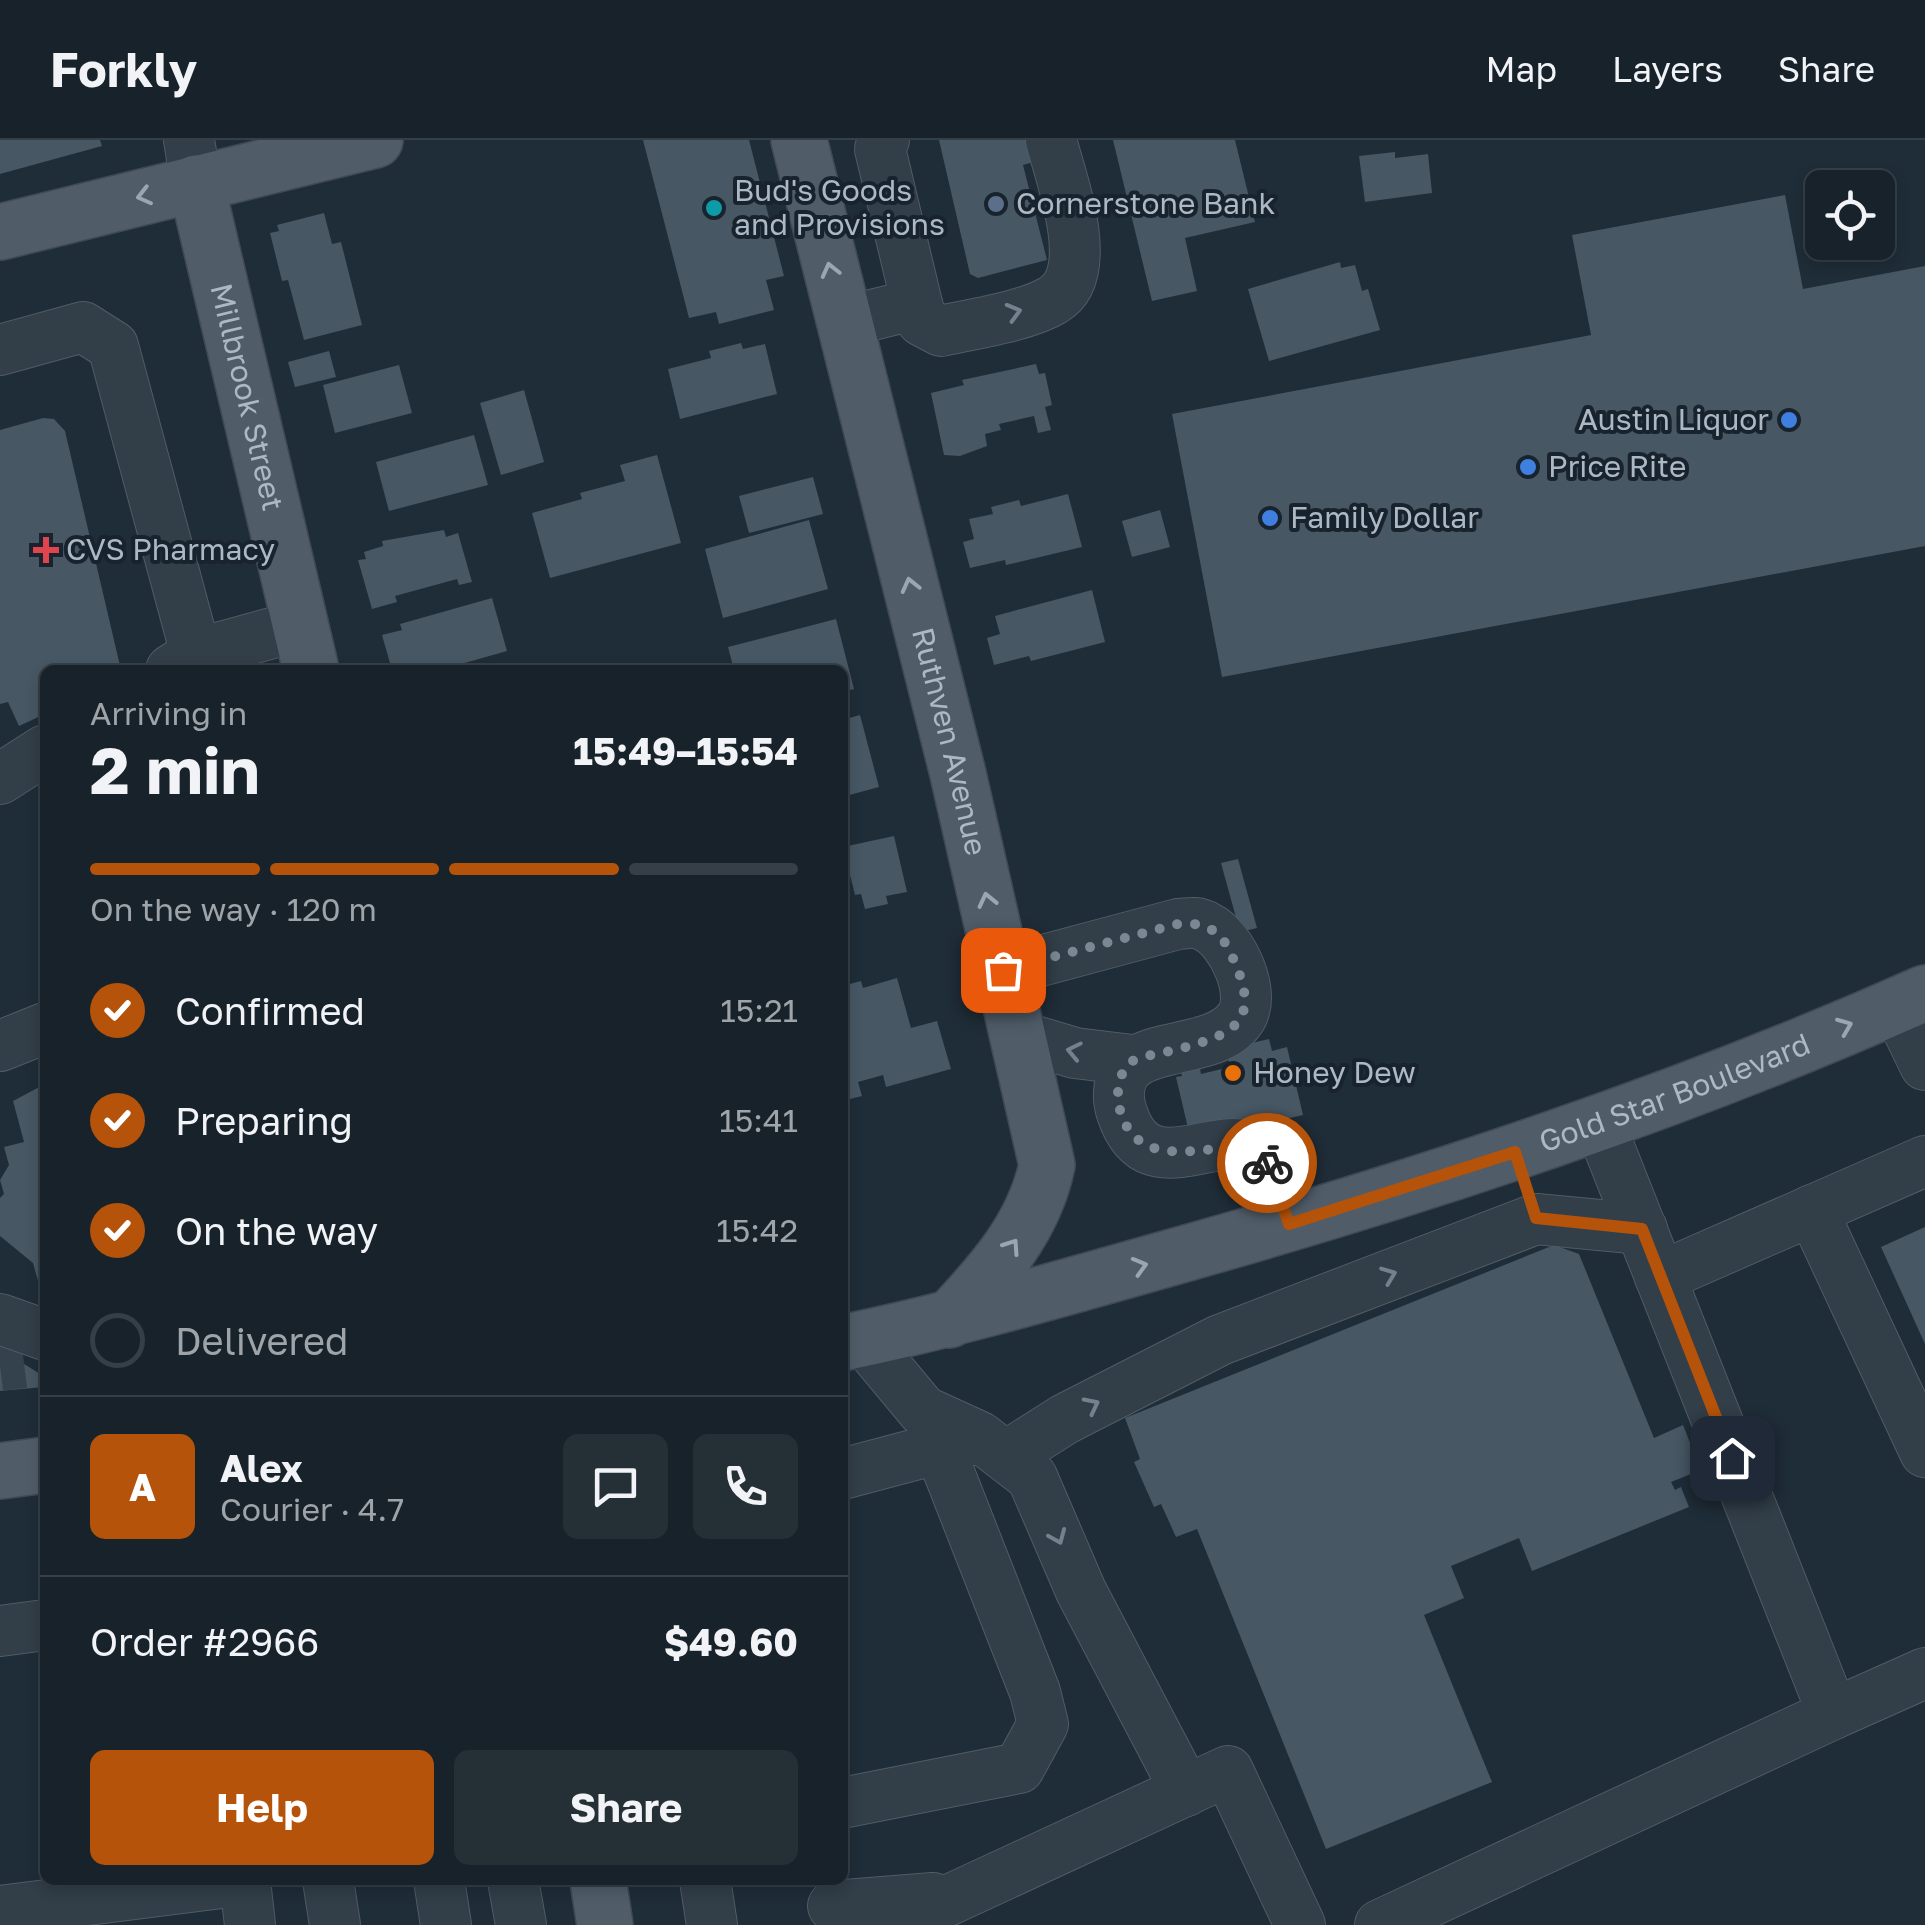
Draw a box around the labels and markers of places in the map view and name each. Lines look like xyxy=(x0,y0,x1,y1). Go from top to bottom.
place label: Bud's Goods and Provisions xyxy=(734,172,945,242)
place label: Cornerstone Bank xyxy=(1016,185,1275,221)
marker: Cornerstone Bank xyxy=(985,193,1007,215)
marker: Bud's Goods and Provisions xyxy=(703,197,725,219)
place label: Austin Liquor xyxy=(1578,401,1769,437)
marker: Austin Liquor xyxy=(1778,409,1800,431)
place label: Price Rite xyxy=(1548,448,1686,484)
marker: Price Rite xyxy=(1517,456,1539,478)
place label: Family Dollar xyxy=(1290,499,1479,535)
marker: Family Dollar xyxy=(1259,507,1281,529)
place label: CVS Pharmacy xyxy=(66,531,275,567)
marker: CVS Pharmacy xyxy=(35,539,57,561)
pin xyxy=(961,928,1046,1013)
place label: Honey Dew xyxy=(1253,1054,1416,1090)
marker: Honey Dew xyxy=(1222,1062,1244,1084)
pin xyxy=(1690,1416,1775,1501)

